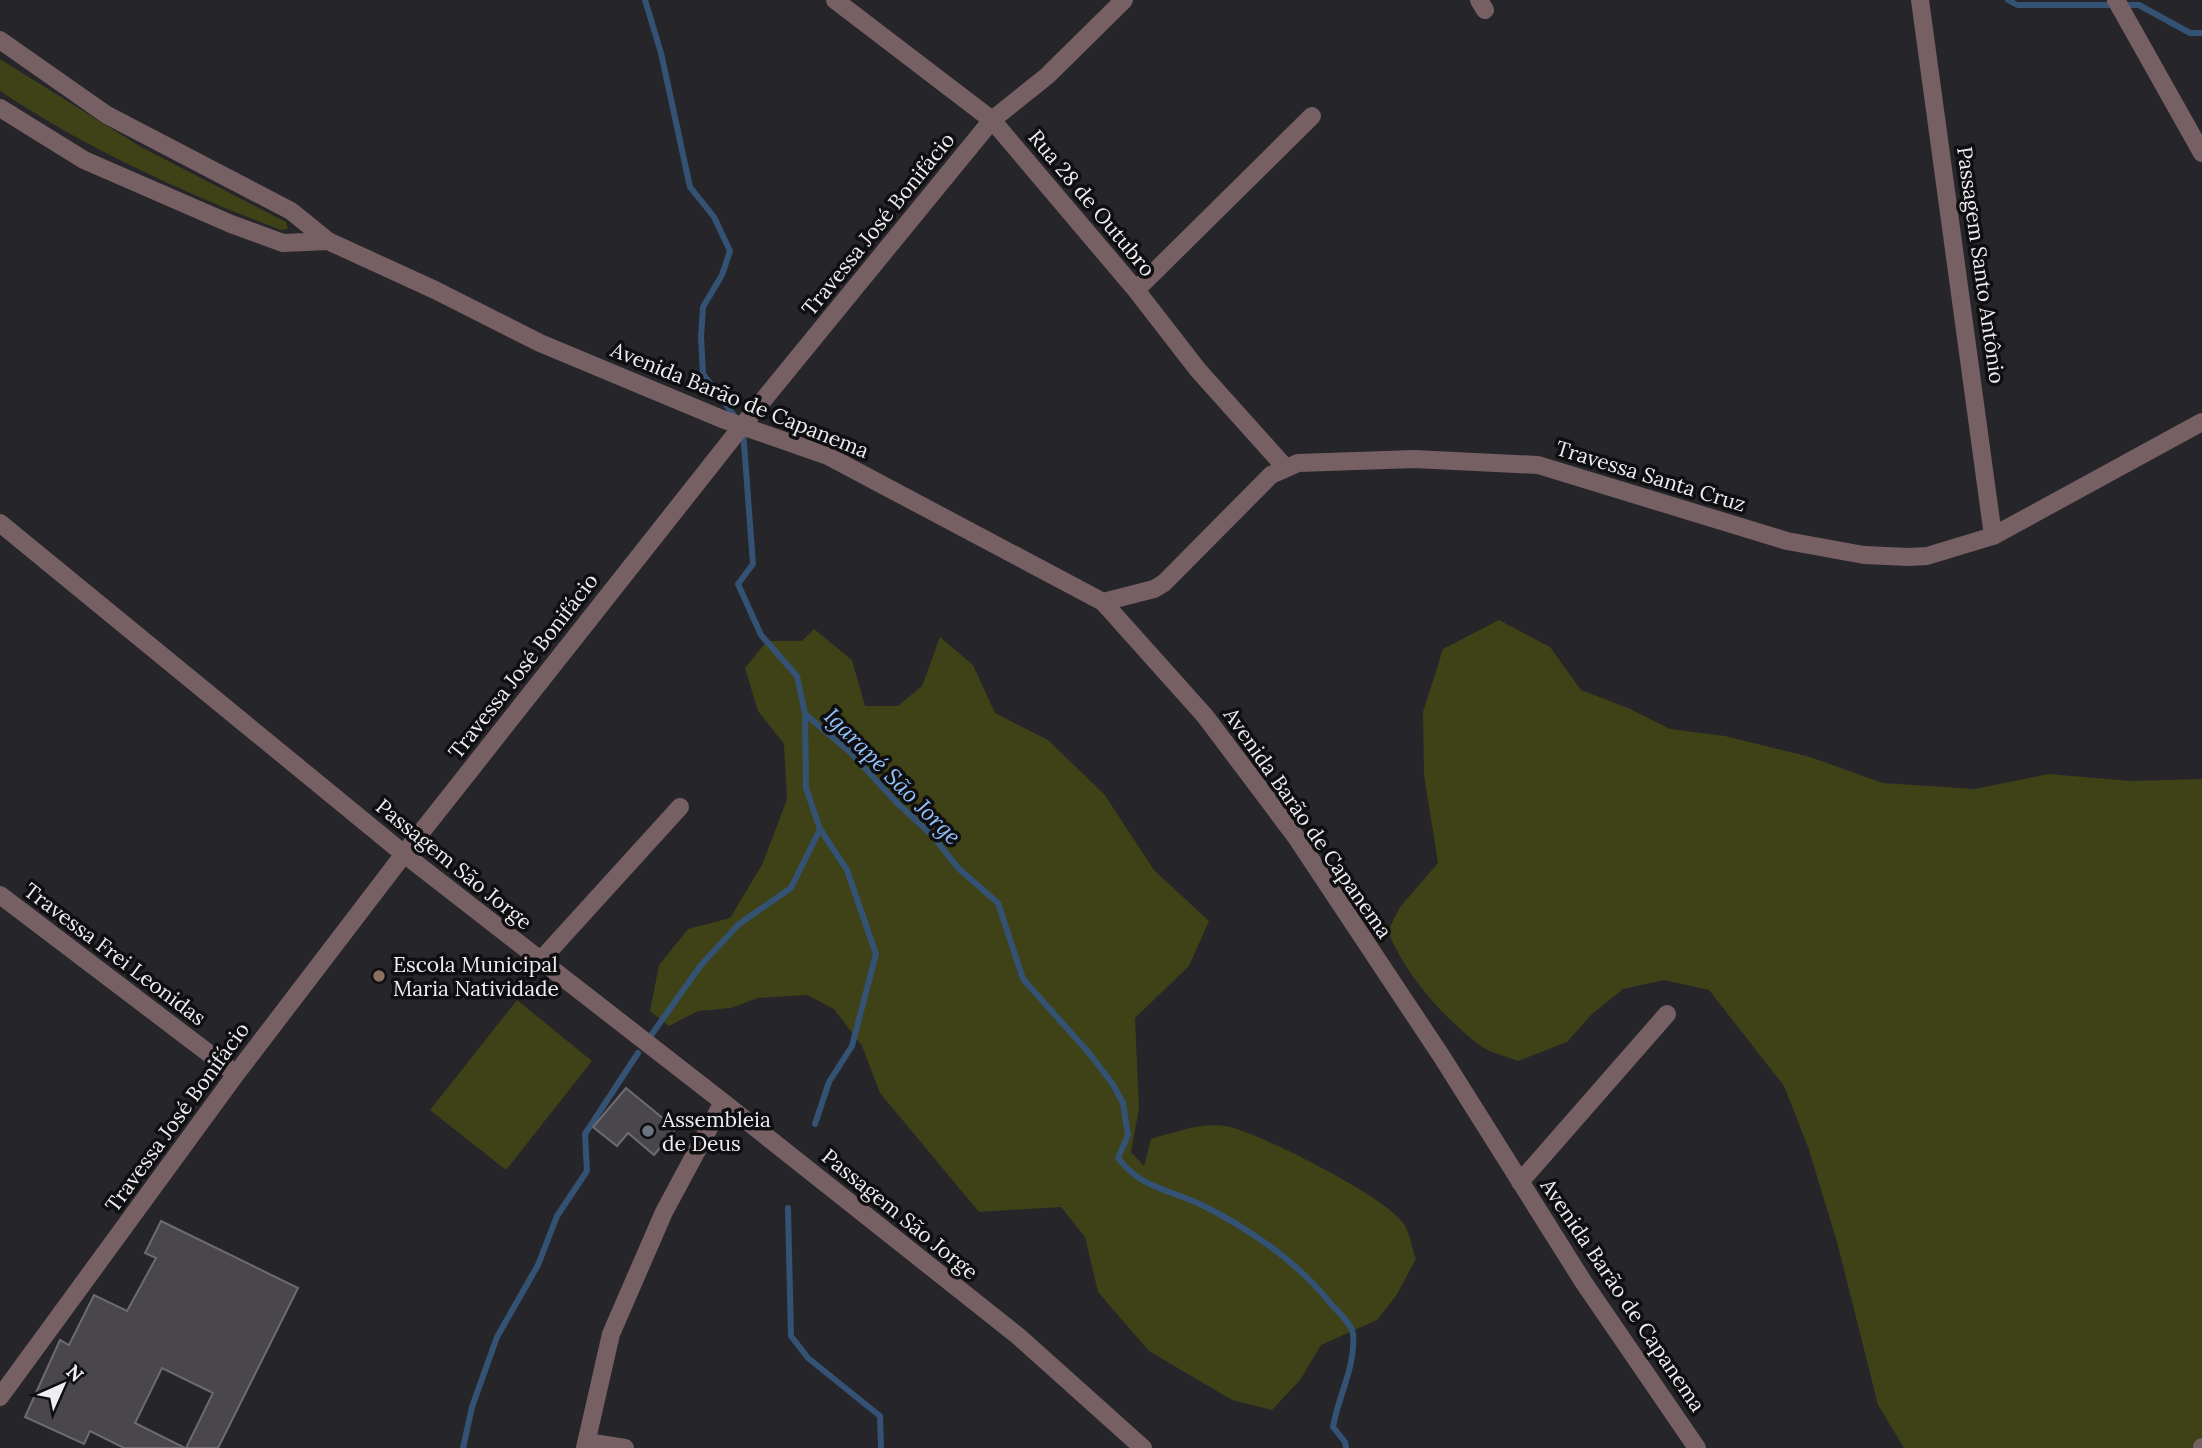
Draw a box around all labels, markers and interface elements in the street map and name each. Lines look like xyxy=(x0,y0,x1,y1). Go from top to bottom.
street label: Rua 28 de Outubro xyxy=(1023,124,1161,282)
street label: Travessa José Bonifácio xyxy=(796,127,960,321)
street label: Passagem Santo Antônio xyxy=(1951,145,2011,385)
street label: Avenida Barão de Capanema xyxy=(606,335,873,464)
street label: Travessa Santa Cruz xyxy=(1553,434,1749,518)
street label: Travessa José Bonifácio xyxy=(442,568,604,764)
water label: Igarapé São Jorge xyxy=(818,701,968,851)
street label: Avenida Barão de Capanema xyxy=(1217,701,1398,944)
street label: Passagem São Jorge xyxy=(370,793,538,935)
street label: Travessa Frei Leonidas xyxy=(19,877,211,1031)
place label: Escola Municipal Maria Natividade xyxy=(393,951,559,1002)
marker: Escola Municipal Maria Natividade xyxy=(371,968,387,984)
street label: Travessa José Bonifácio xyxy=(99,1017,255,1217)
place label: Assembleia de Deus xyxy=(661,1106,771,1157)
marker: Assembleia de Deus xyxy=(640,1123,656,1139)
street label: Passagem São Jorge xyxy=(816,1143,984,1285)
street label: Avenida Barão de Capanema xyxy=(1534,1172,1711,1417)
north arrow xyxy=(28,1350,98,1420)
text: N xyxy=(61,1359,89,1387)

